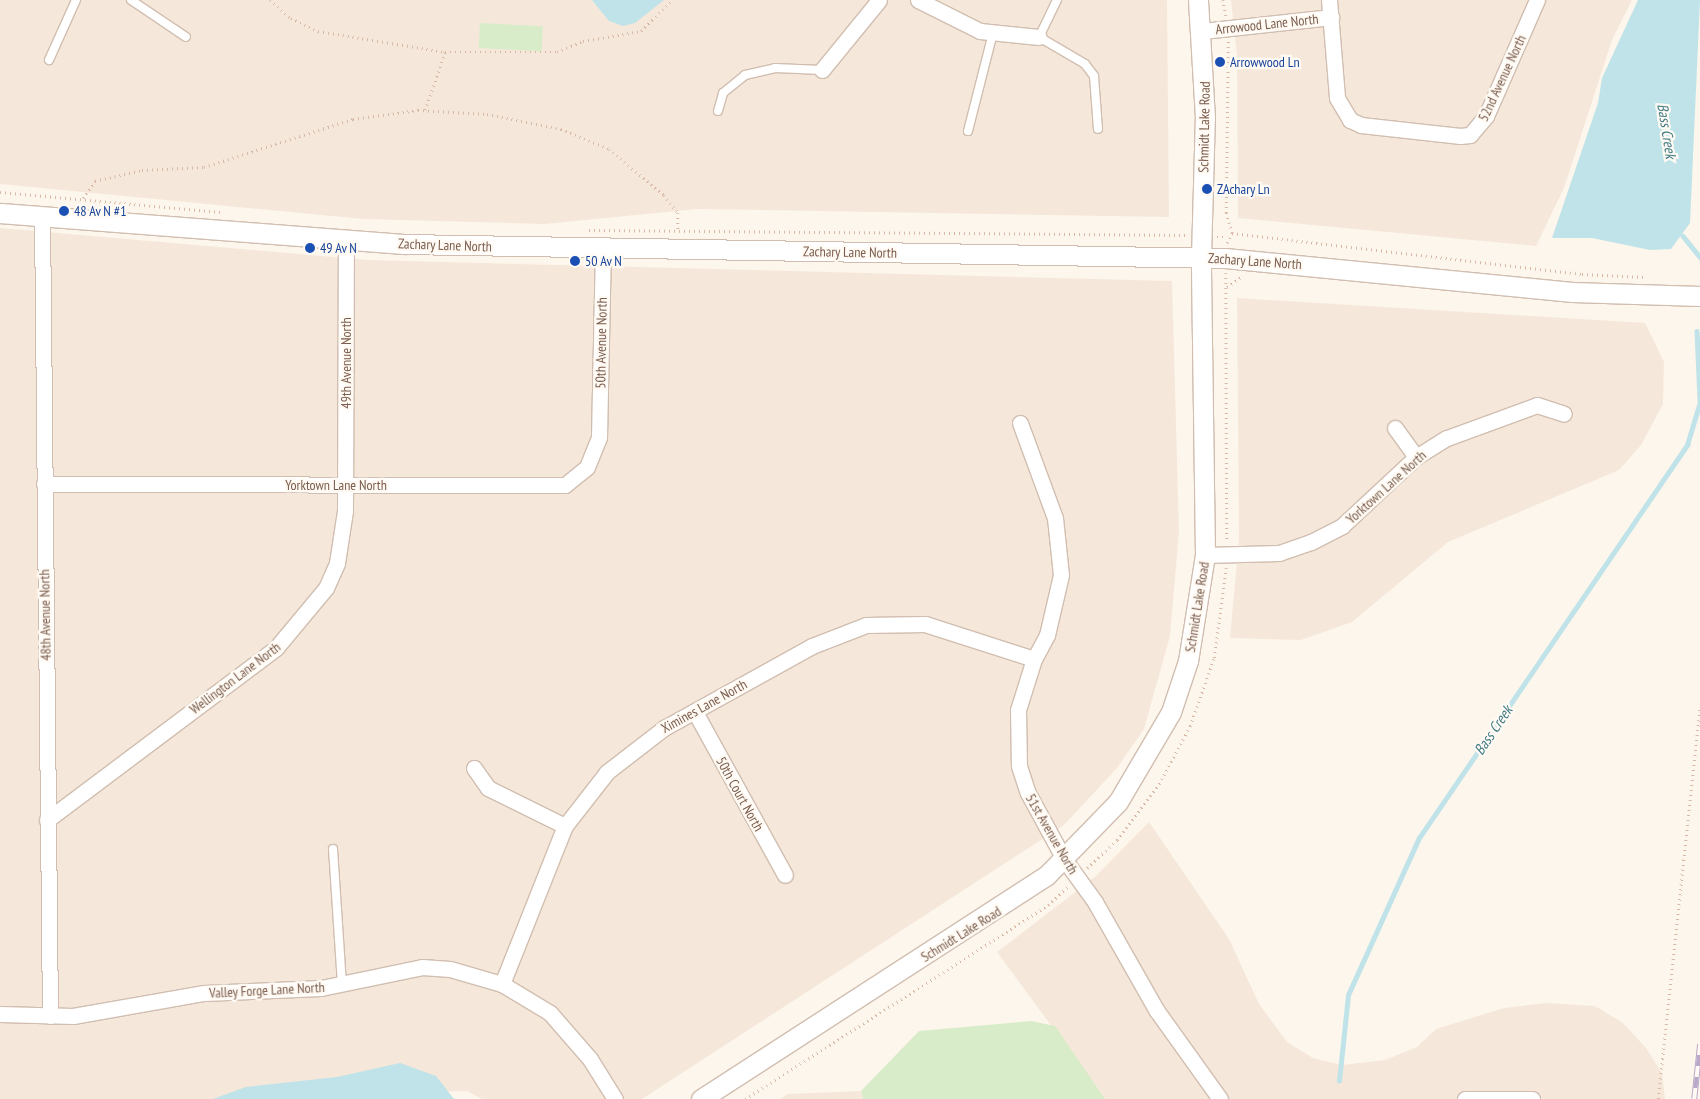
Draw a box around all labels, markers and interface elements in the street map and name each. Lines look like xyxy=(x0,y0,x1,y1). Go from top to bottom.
street label: Arrowood Lane North xyxy=(1215,10,1319,38)
street label: 52nd Avenue North xyxy=(1475,32,1529,124)
place label: Arrowwood Ln xyxy=(1230,54,1300,70)
marker: Arrowwood Ln xyxy=(1214,56,1226,68)
street label: Schmidt Lake Road xyxy=(1195,81,1213,173)
water label: Bass Creek xyxy=(1654,102,1680,160)
place label: ZAchary Ln xyxy=(1217,181,1270,197)
marker: ZAchary Ln xyxy=(1201,183,1213,195)
place label: 48 Av N #1 xyxy=(74,203,127,219)
marker: 48 Av N #1 xyxy=(58,205,70,217)
street label: Zachary Lane North xyxy=(398,235,492,255)
place label: 49 Av N xyxy=(320,240,358,256)
marker: 49 Av N xyxy=(304,242,316,254)
street label: Zachary Lane North xyxy=(803,243,897,261)
street label: Zachary Lane North xyxy=(1207,249,1303,273)
place label: 50 Av N xyxy=(585,253,623,269)
marker: 50 Av N xyxy=(569,255,581,267)
street label: 50th Avenue North xyxy=(592,297,610,389)
street label: 49th Avenue North xyxy=(338,317,354,409)
street label: Yorktown Lane North xyxy=(1343,447,1429,527)
street label: Yorktown Lane North xyxy=(285,477,387,493)
street label: Schmidt Lake Road xyxy=(1182,561,1212,653)
street label: 48th Avenue North xyxy=(36,569,54,661)
street label: Wellington Lane North xyxy=(186,638,284,718)
street label: Ximines Lane North xyxy=(658,675,750,737)
water label: Bass Creek xyxy=(1470,702,1516,758)
street label: 50th Court North xyxy=(713,754,767,834)
street label: 51st Avenue North xyxy=(1022,791,1082,877)
street label: Schmidt Lake Road xyxy=(918,903,1004,965)
street label: Valley Forge Lane North xyxy=(209,979,325,1001)

